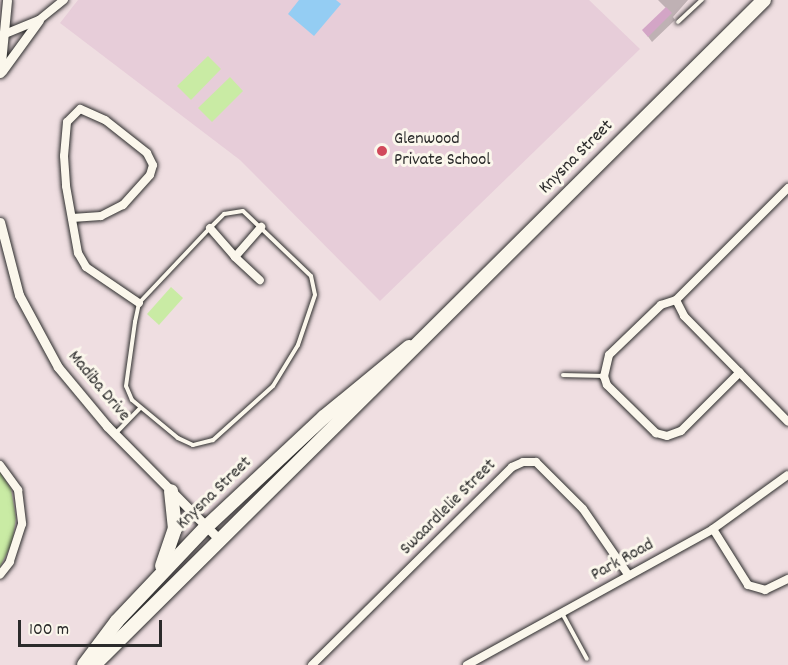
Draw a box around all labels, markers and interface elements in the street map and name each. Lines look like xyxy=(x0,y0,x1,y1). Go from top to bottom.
street label: Knysna Street xyxy=(535,116,619,200)
place label: Glenwood Private School xyxy=(394,130,490,172)
marker: Glenwood Private School xyxy=(375,144,389,158)
street label: Madiba Drive xyxy=(62,347,134,427)
street label: Knysna Street xyxy=(173,453,257,535)
street label: Swaardlelie Street xyxy=(396,455,502,561)
street label: Park Road xyxy=(588,535,658,587)
scale bar xyxy=(21,608,165,646)
text: 100 m xyxy=(29,618,69,643)

